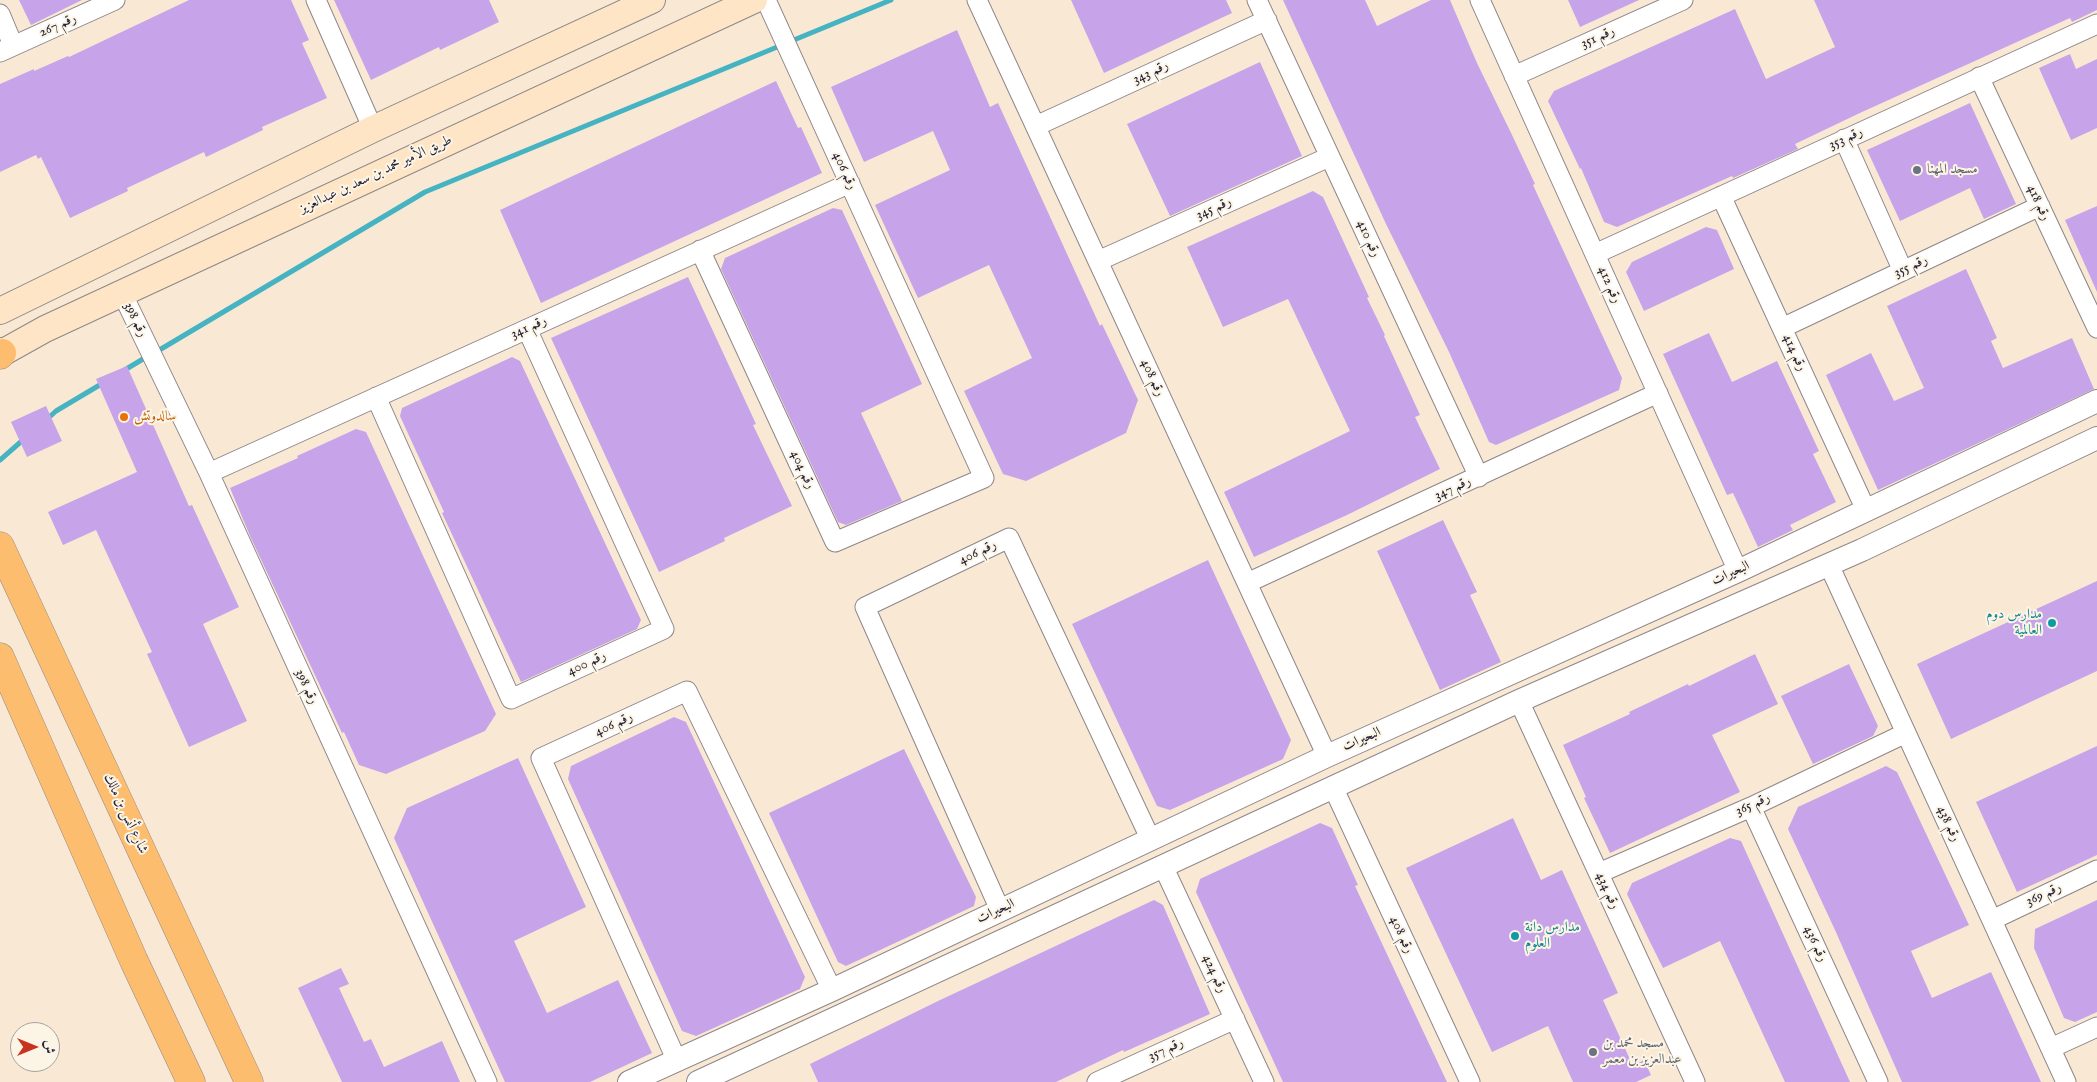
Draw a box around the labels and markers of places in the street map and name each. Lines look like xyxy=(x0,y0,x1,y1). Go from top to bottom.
place label: مسجد المهنا xyxy=(1927,162,1978,178)
marker: مسجد المهنا xyxy=(1911,164,1923,176)
place label: سالدوتش xyxy=(134,409,176,425)
marker: سالدوتش xyxy=(118,411,130,423)
place label: مدارس دوم العالمية xyxy=(1986,607,2042,640)
marker: مدارس دوم العالمية xyxy=(2046,617,2058,629)
place label: مدارس دانة العلوم xyxy=(1525,920,1580,952)
marker: مدارس دانة العلوم xyxy=(1509,930,1521,942)
place label: مسجد محمد بن عبدالعزيز بن معمر xyxy=(1603,1036,1681,1068)
marker: مسجد محمد بن عبدالعزيز بن معمر xyxy=(1587,1046,1599,1058)

